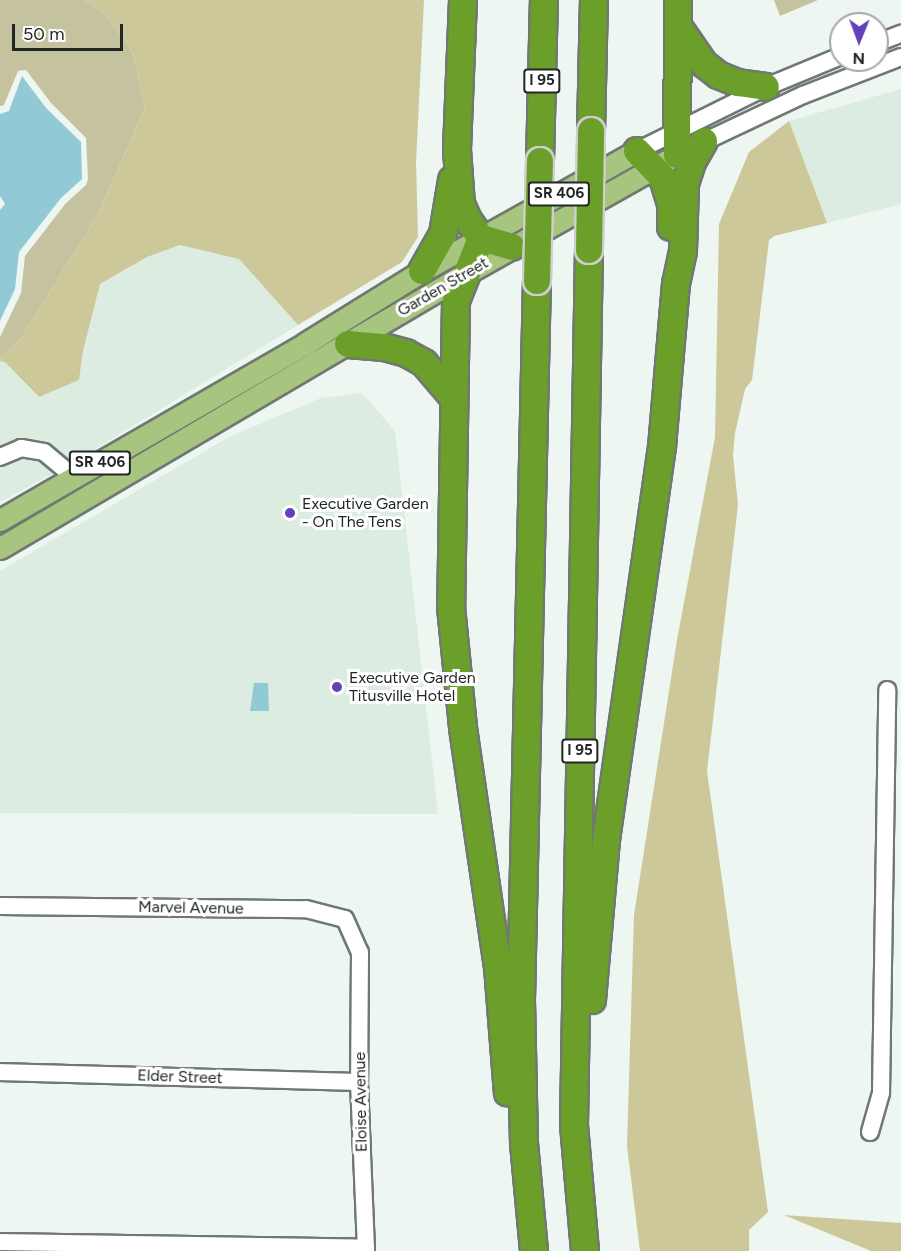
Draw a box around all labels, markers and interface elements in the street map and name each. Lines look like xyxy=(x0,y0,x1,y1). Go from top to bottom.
scale bar xyxy=(15,12,126,50)
north arrow xyxy=(829,12,889,72)
text: 50 m xyxy=(23,23,65,45)
text: N xyxy=(852,49,865,68)
road number: I 95 xyxy=(522,69,562,93)
road number: SR 406 xyxy=(528,182,590,206)
street label: Garden Street xyxy=(394,253,492,321)
road number: SR 406 xyxy=(68,451,132,475)
place label: Executive Garden - On The Tens xyxy=(302,494,429,532)
marker: Executive Garden - On The Tens xyxy=(283,506,297,520)
place label: Executive Garden Titusville Hotel xyxy=(349,668,476,706)
marker: Executive Garden Titusville Hotel xyxy=(330,680,344,694)
road number: I 95 xyxy=(560,739,600,763)
street label: Marvel Avenue xyxy=(138,897,244,919)
street label: Eloise Avenue xyxy=(351,1052,371,1152)
street label: Elder Street xyxy=(137,1066,223,1088)

